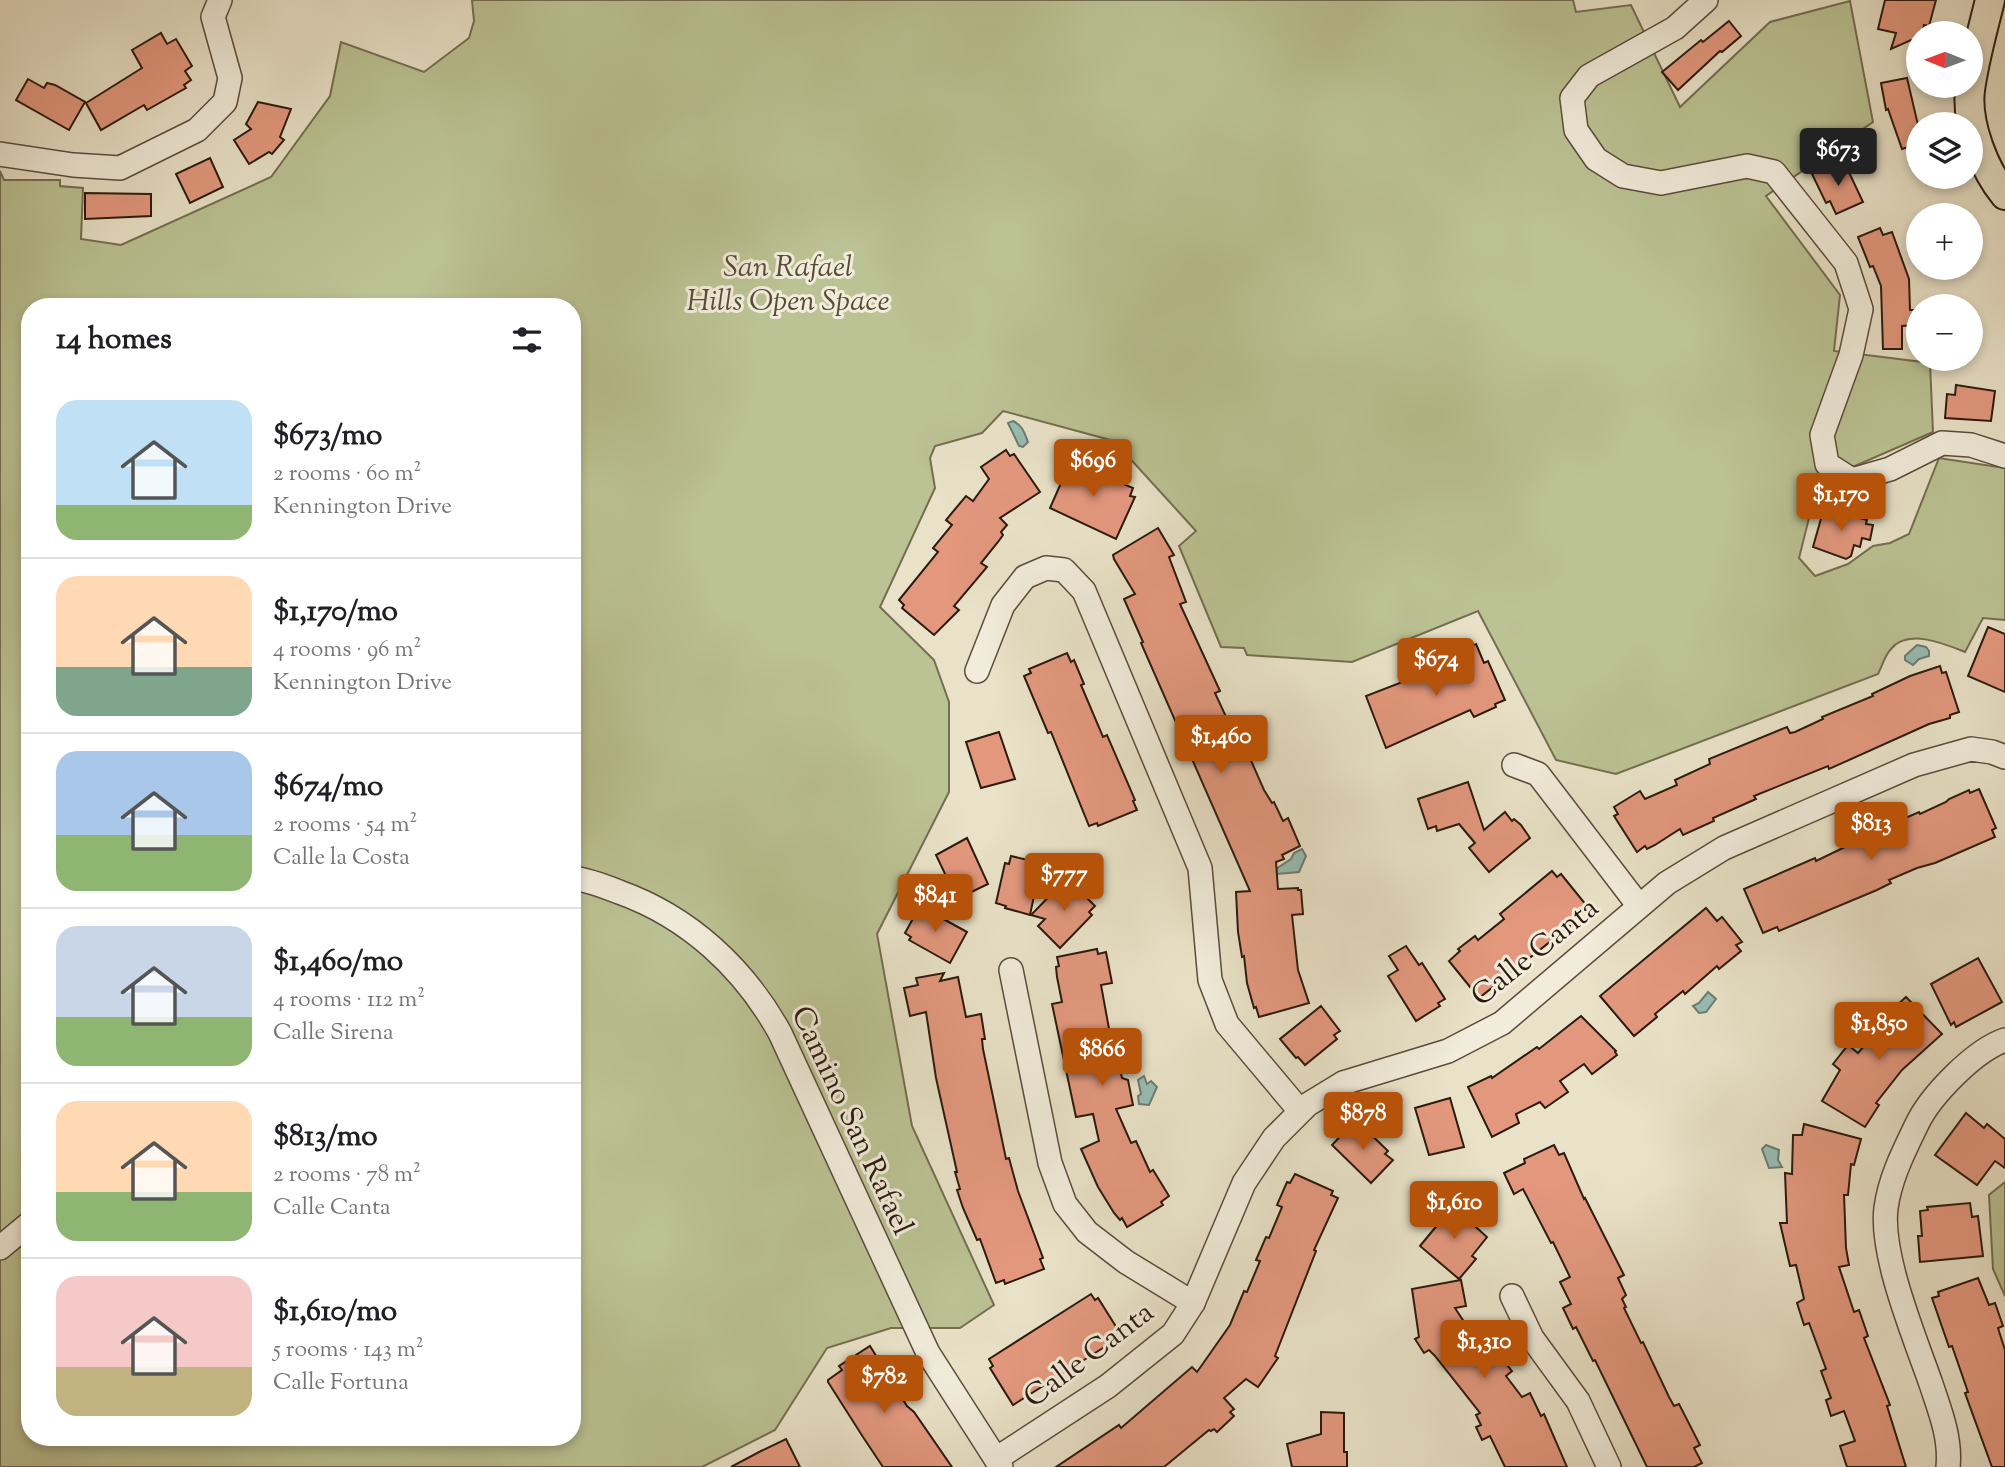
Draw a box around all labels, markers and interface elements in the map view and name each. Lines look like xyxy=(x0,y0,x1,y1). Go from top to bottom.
north arrow xyxy=(1906,21,1983,98)
map controls xyxy=(1906,21,1983,371)
button: layers xyxy=(1906,112,1983,189)
pin: $673 xyxy=(1797,128,1879,188)
text: $673 xyxy=(1816,134,1860,167)
button: + xyxy=(1906,203,1983,280)
park label: San Rafael Hills Open Space xyxy=(686,247,890,324)
button: − xyxy=(1906,294,1983,371)
text: 14 homes xyxy=(56,319,172,362)
icon: filters xyxy=(508,321,546,359)
text: $673/mo xyxy=(273,415,382,458)
icon: home xyxy=(112,428,196,512)
pin: $696 xyxy=(1052,440,1134,499)
text: $696 xyxy=(1070,445,1116,478)
text: 2 rooms · 60 m² xyxy=(273,458,421,491)
pin: $1,170 xyxy=(1784,474,1898,533)
text: $1,170 xyxy=(1813,479,1869,512)
text: Kennington Drive xyxy=(273,491,452,524)
text: $1,170/mo xyxy=(273,591,398,634)
icon: home xyxy=(112,604,196,688)
text: 4 rooms · 96 m² xyxy=(273,634,421,667)
pin: $674 xyxy=(1395,638,1477,698)
text: $674 xyxy=(1413,644,1459,677)
text: Kennington Drive xyxy=(273,667,452,700)
pin: $1,460 xyxy=(1164,716,1278,775)
text: $1,460 xyxy=(1191,721,1251,754)
text: $674/mo xyxy=(273,766,383,809)
icon: home xyxy=(112,779,196,863)
pin: $813 xyxy=(1830,802,1912,862)
text: $813 xyxy=(1851,808,1891,841)
text: 2 rooms · 54 m² xyxy=(273,809,417,842)
text: Calle la Costa xyxy=(273,842,410,875)
pin: $777 xyxy=(1023,853,1105,913)
text: $777 xyxy=(1041,859,1087,892)
pin: $841 xyxy=(894,874,976,934)
text: $841 xyxy=(914,880,956,913)
street label: Calle Canta xyxy=(1462,888,1609,1018)
text: $1,460/mo xyxy=(273,941,403,984)
icon: home xyxy=(112,954,196,1038)
text: 4 rooms · 112 m² xyxy=(273,984,425,1017)
street label: Camino San Rafael xyxy=(779,999,923,1243)
pin: $1,850 xyxy=(1822,1002,1936,1062)
text: $1,850 xyxy=(1850,1008,1908,1041)
text: Calle Sirena xyxy=(273,1017,394,1050)
pin: $866 xyxy=(1061,1028,1143,1088)
text: $866 xyxy=(1079,1034,1125,1067)
pin: $878 xyxy=(1322,1092,1404,1152)
text: $878 xyxy=(1340,1098,1386,1131)
text: $813/mo xyxy=(273,1116,378,1159)
icon: home xyxy=(112,1129,196,1213)
text: 2 rooms · 78 m² xyxy=(273,1159,421,1192)
pin: $1,610 xyxy=(1397,1182,1511,1241)
text: $1,610 xyxy=(1426,1187,1482,1220)
text: Calle Canta xyxy=(273,1192,391,1225)
text: $1,610/mo xyxy=(273,1291,397,1334)
street label: Calle Canta xyxy=(1015,1293,1164,1419)
icon: home xyxy=(112,1304,196,1388)
pin: $1,310 xyxy=(1427,1320,1541,1380)
text: $1,310 xyxy=(1457,1326,1511,1359)
text: 5 rooms · 143 m² xyxy=(273,1334,424,1367)
pin: $782 xyxy=(843,1356,925,1415)
text: $782 xyxy=(861,1361,907,1394)
text: Calle Fortuna xyxy=(273,1367,409,1400)

